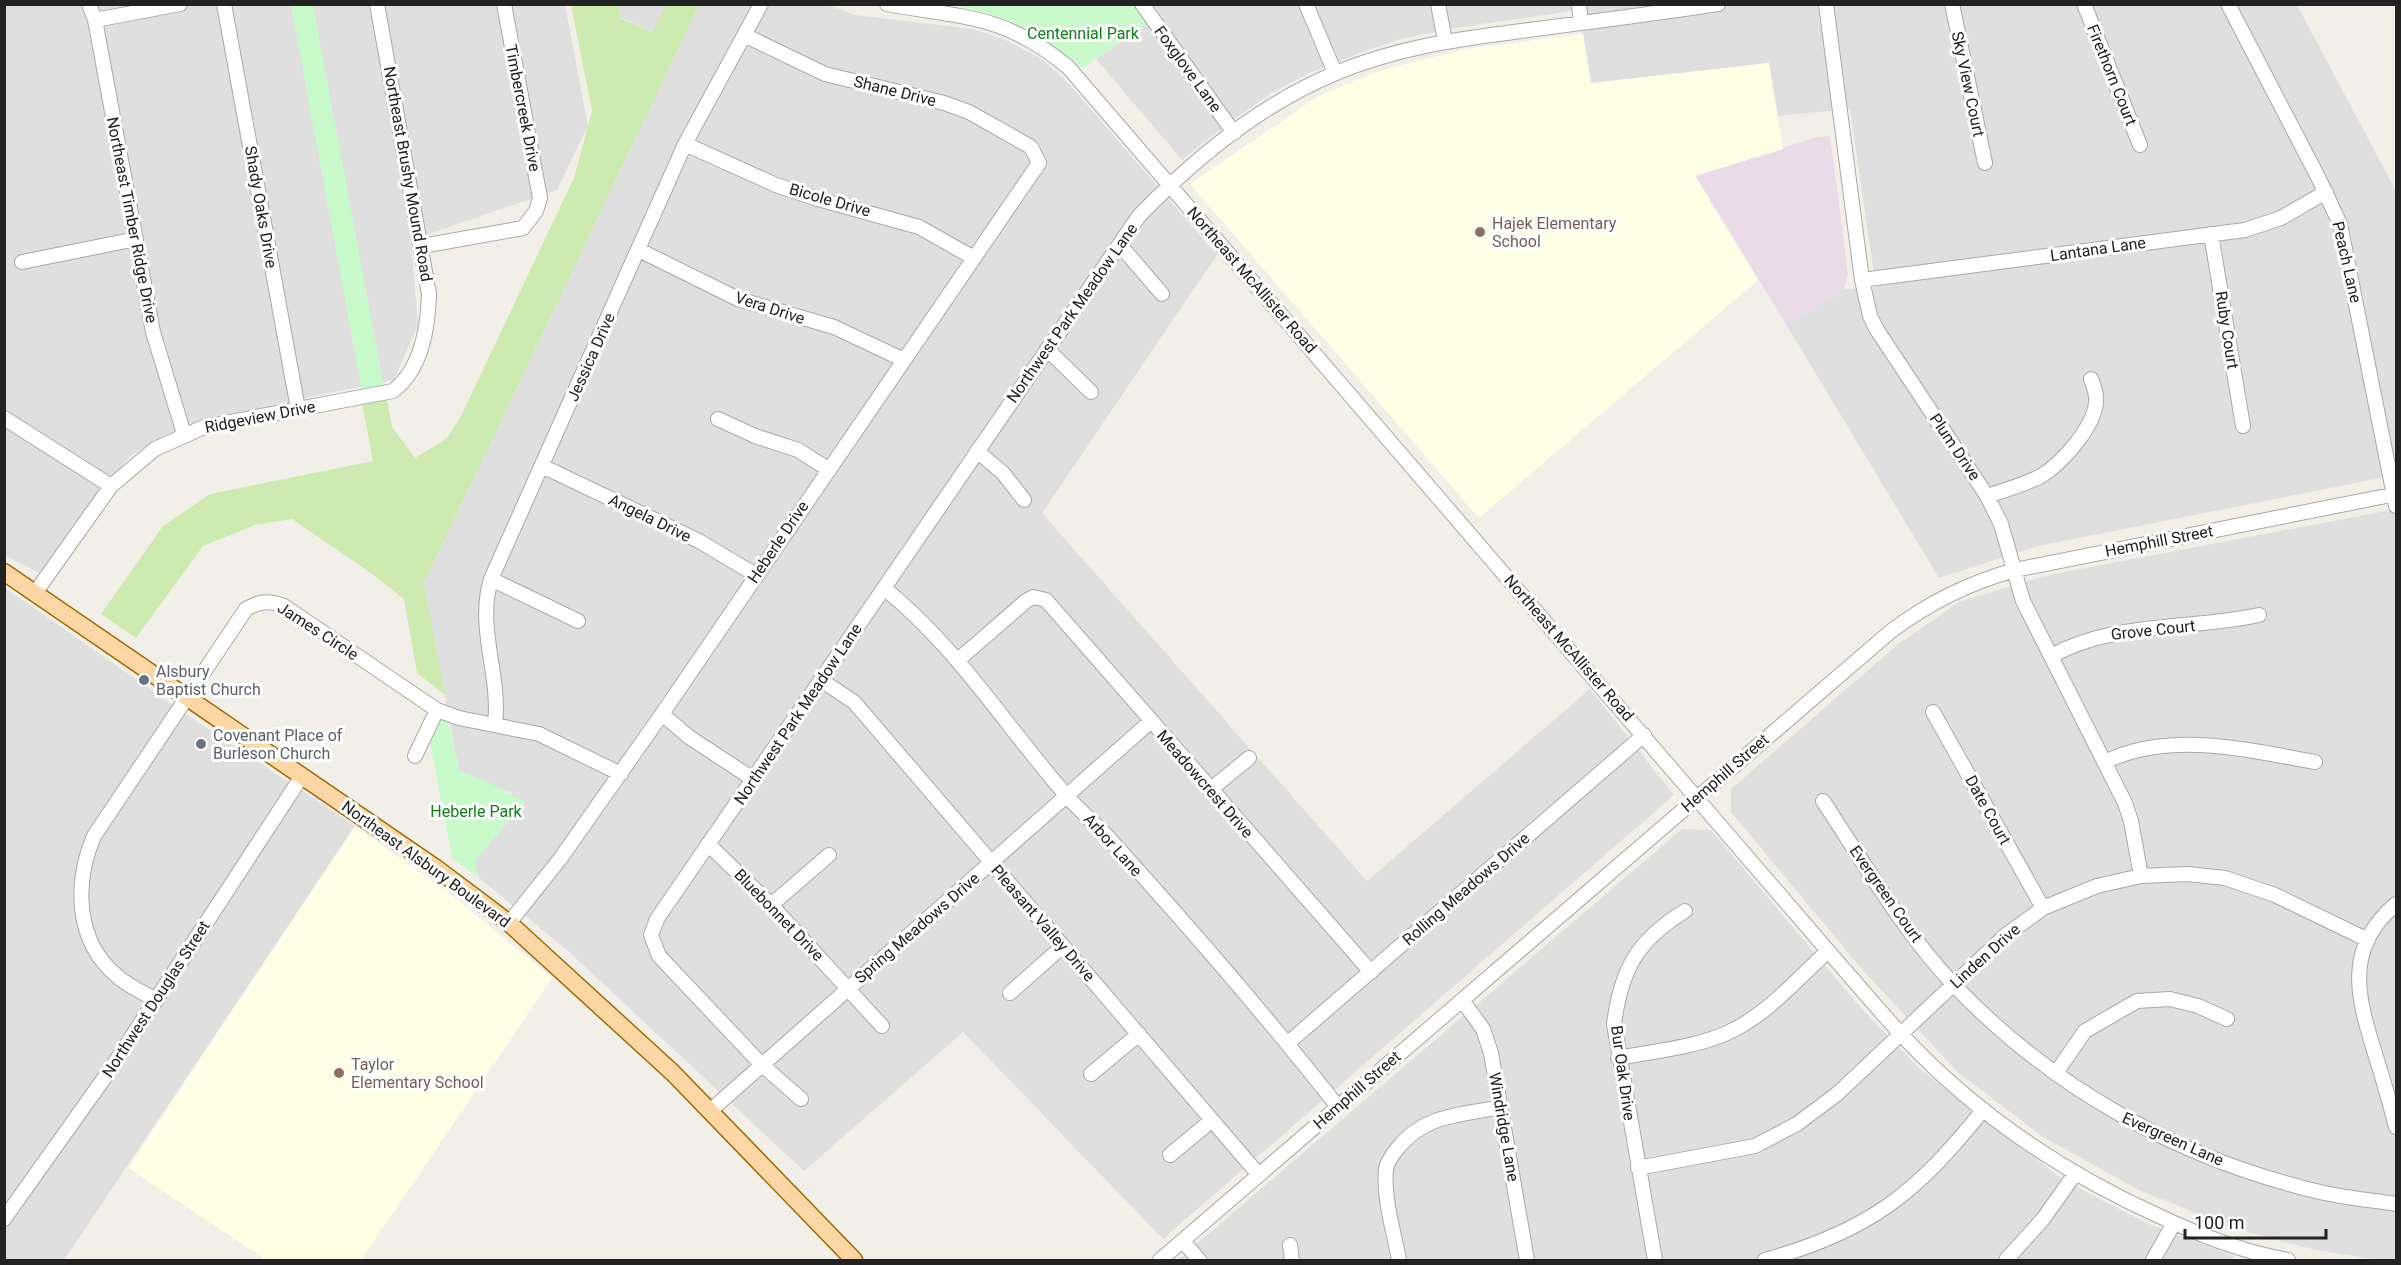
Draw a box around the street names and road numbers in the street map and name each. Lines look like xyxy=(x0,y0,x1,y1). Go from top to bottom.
street label: Foxglove Lane xyxy=(1150,22,1226,116)
street label: Firethorn Court xyxy=(2083,22,2141,128)
street label: Sky View Court xyxy=(1948,30,1988,138)
street label: Timbercreek Drive xyxy=(501,43,545,173)
street label: Northeast Brushy Mound Road xyxy=(380,65,436,283)
street label: Shane Drive xyxy=(852,72,938,110)
street label: Northeast Timber Ridge Drive xyxy=(103,115,161,325)
street label: Shady Oaks Drive xyxy=(241,144,281,270)
street label: Bicole Drive xyxy=(787,179,873,221)
street label: Northeast McAllister Road xyxy=(1183,203,1321,357)
street label: Peach Lane xyxy=(2328,219,2366,305)
street label: Northwest Park Meadow Lane xyxy=(1003,220,1141,406)
street label: Lantana Lane xyxy=(2049,233,2147,265)
street label: Vera Drive xyxy=(733,288,807,328)
street label: Ruby Court xyxy=(2211,290,2243,370)
street label: Jessica Drive xyxy=(563,310,619,404)
street label: Ridgeview Drive xyxy=(203,397,317,437)
street label: Plum Drive xyxy=(1926,410,1984,484)
street label: Angela Drive xyxy=(606,490,694,546)
street label: Heberle Drive xyxy=(744,497,812,587)
street label: Hemphill Street xyxy=(2103,521,2215,561)
street label: Northeast McAllister Road xyxy=(1500,571,1638,725)
street label: James Circle xyxy=(274,598,362,664)
street label: Grove Court xyxy=(2110,616,2196,644)
street label: Northwest Park Meadow Lane xyxy=(730,620,866,808)
street label: Meadowcrest Drive xyxy=(1153,726,1257,842)
street label: Hemphill Street xyxy=(1677,730,1773,816)
street label: Date Court xyxy=(1961,772,2015,848)
street label: Northeast Alsbury Boulevard xyxy=(338,797,514,931)
street label: Arbor Lane xyxy=(1080,810,1146,880)
street label: Rolling Meadows Drive xyxy=(1399,829,1533,949)
street label: Evergreen Court xyxy=(1846,842,1926,946)
street label: Pleasant Valley Drive xyxy=(987,861,1099,985)
street label: Bluebonnet Drive xyxy=(730,865,828,965)
street label: Spring Meadows Drive xyxy=(851,869,983,987)
street label: Northwest Douglas Street xyxy=(98,917,214,1081)
street label: Linden Drive xyxy=(1946,920,2024,992)
street label: Bur Oak Drive xyxy=(1607,1024,1639,1122)
street label: Hemphill Street xyxy=(1309,1047,1405,1133)
street label: Windridge Lane xyxy=(1485,1071,1523,1183)
street label: Evergreen Lane xyxy=(2119,1108,2227,1170)

